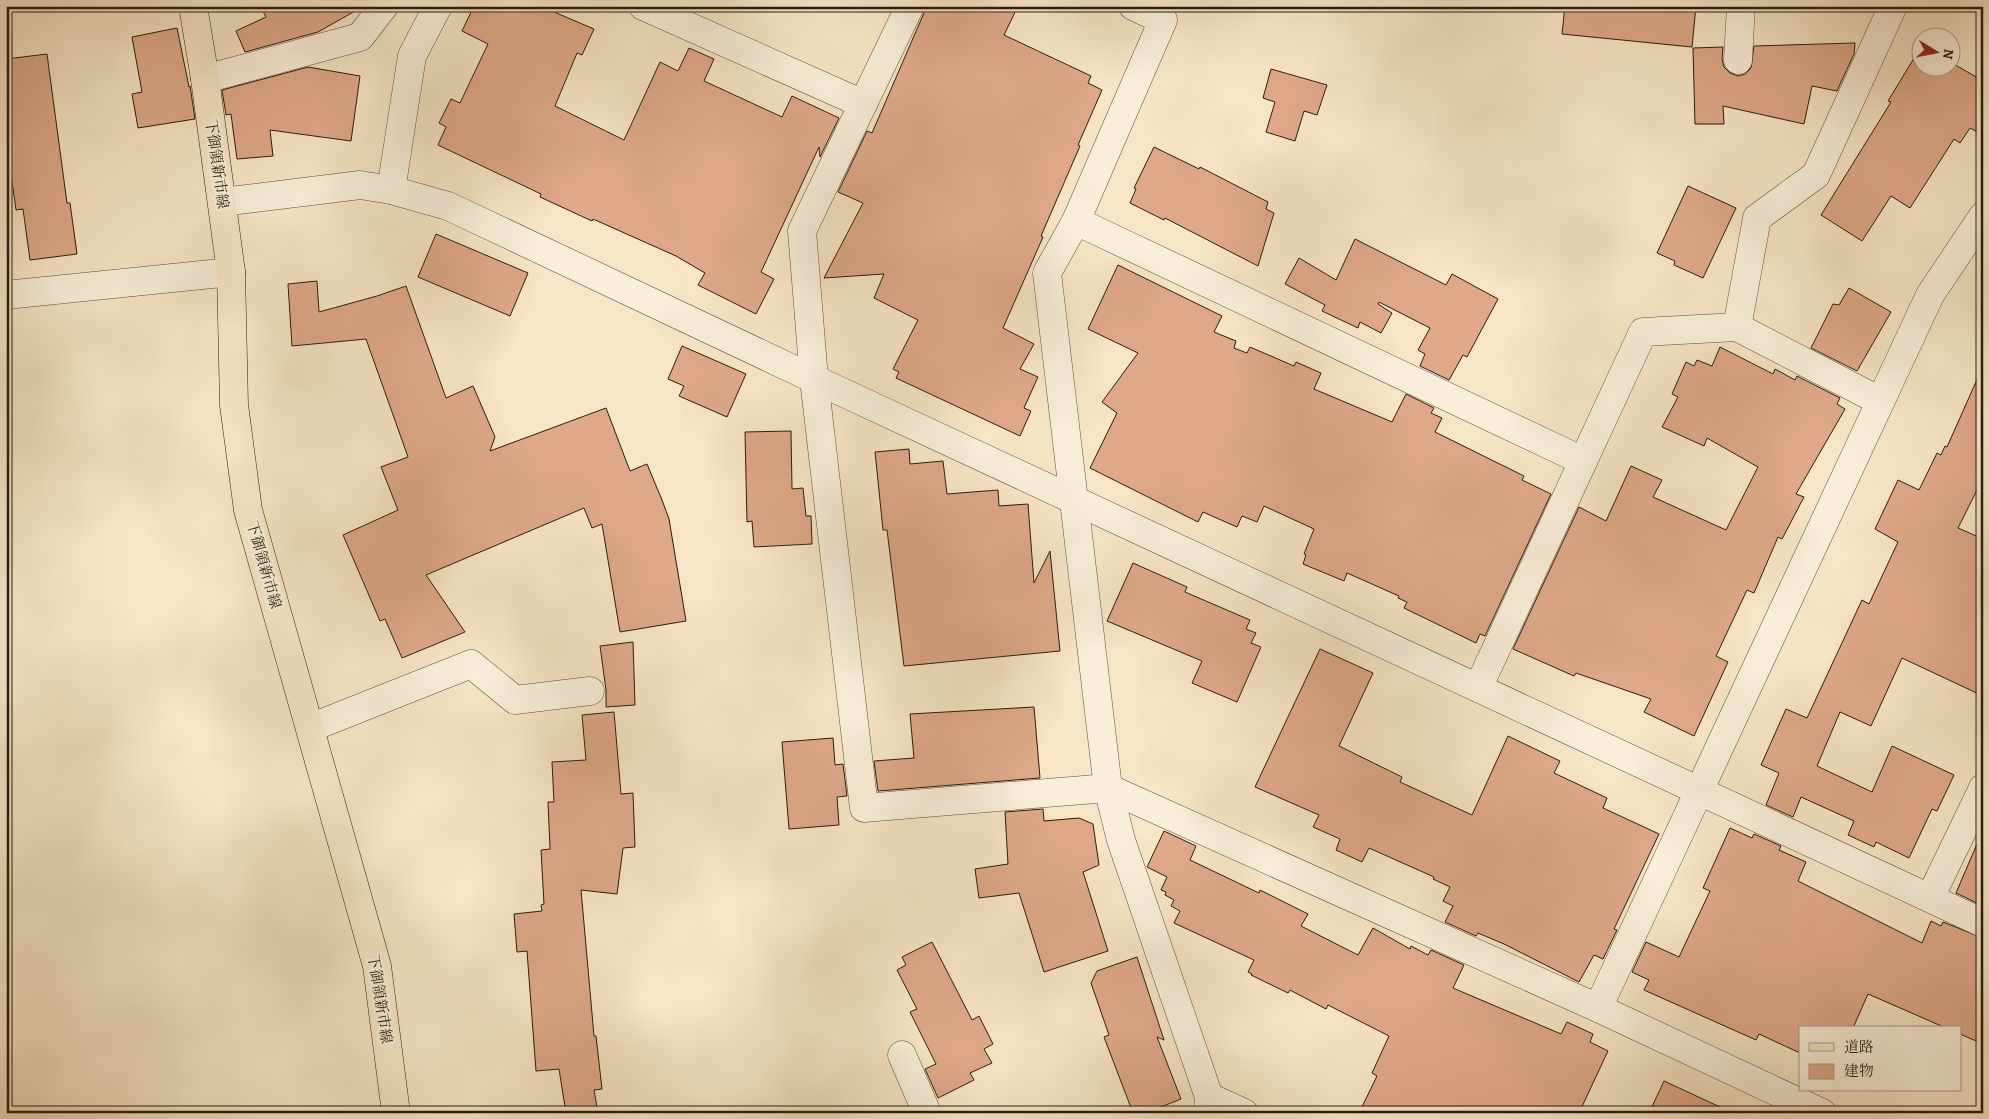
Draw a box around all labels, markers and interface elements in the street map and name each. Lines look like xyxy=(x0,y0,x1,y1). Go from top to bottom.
north arrow xyxy=(1912,28,1962,78)
text: N xyxy=(1938,47,1959,61)
street label: 下御領新市線 xyxy=(201,118,233,210)
street label: 下御領新市線 xyxy=(242,519,286,611)
street label: 下御領新市線 xyxy=(363,953,397,1045)
legend xyxy=(1799,1026,1962,1092)
text: 道路 xyxy=(1844,1037,1874,1057)
text: 建物 xyxy=(1844,1061,1874,1081)

